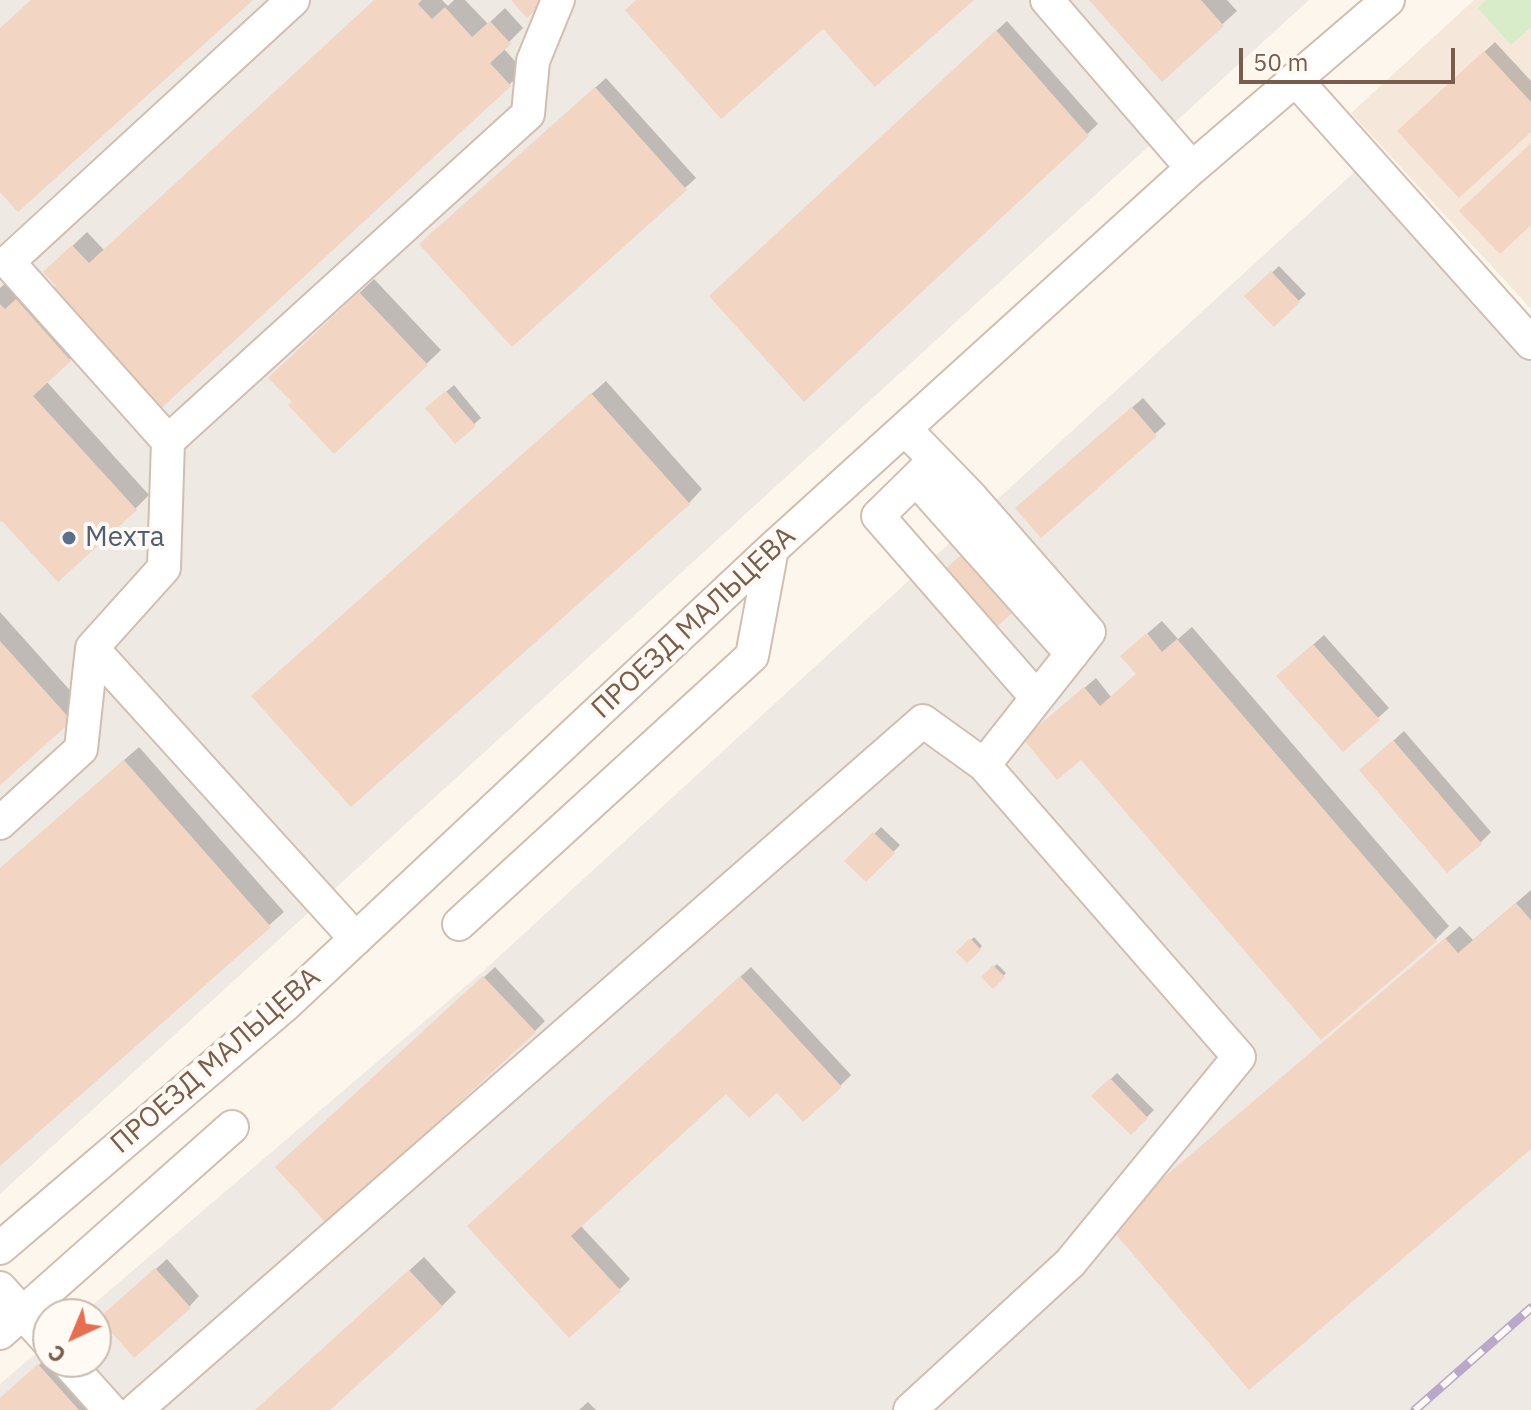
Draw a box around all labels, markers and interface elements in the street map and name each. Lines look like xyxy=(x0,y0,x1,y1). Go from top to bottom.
scale bar xyxy=(1243,32,1459,82)
text: 50 m xyxy=(1253,46,1308,78)
street label: ПРОЕЗД МАЛЬЦЕВА xyxy=(585,520,803,726)
place label: Мехта xyxy=(85,521,165,555)
marker: Мехта xyxy=(60,529,78,547)
street label: ПРОЕЗД МАЛЬЦЕВА xyxy=(105,961,327,1161)
north arrow xyxy=(32,1298,112,1378)
text: С xyxy=(41,1339,72,1370)

